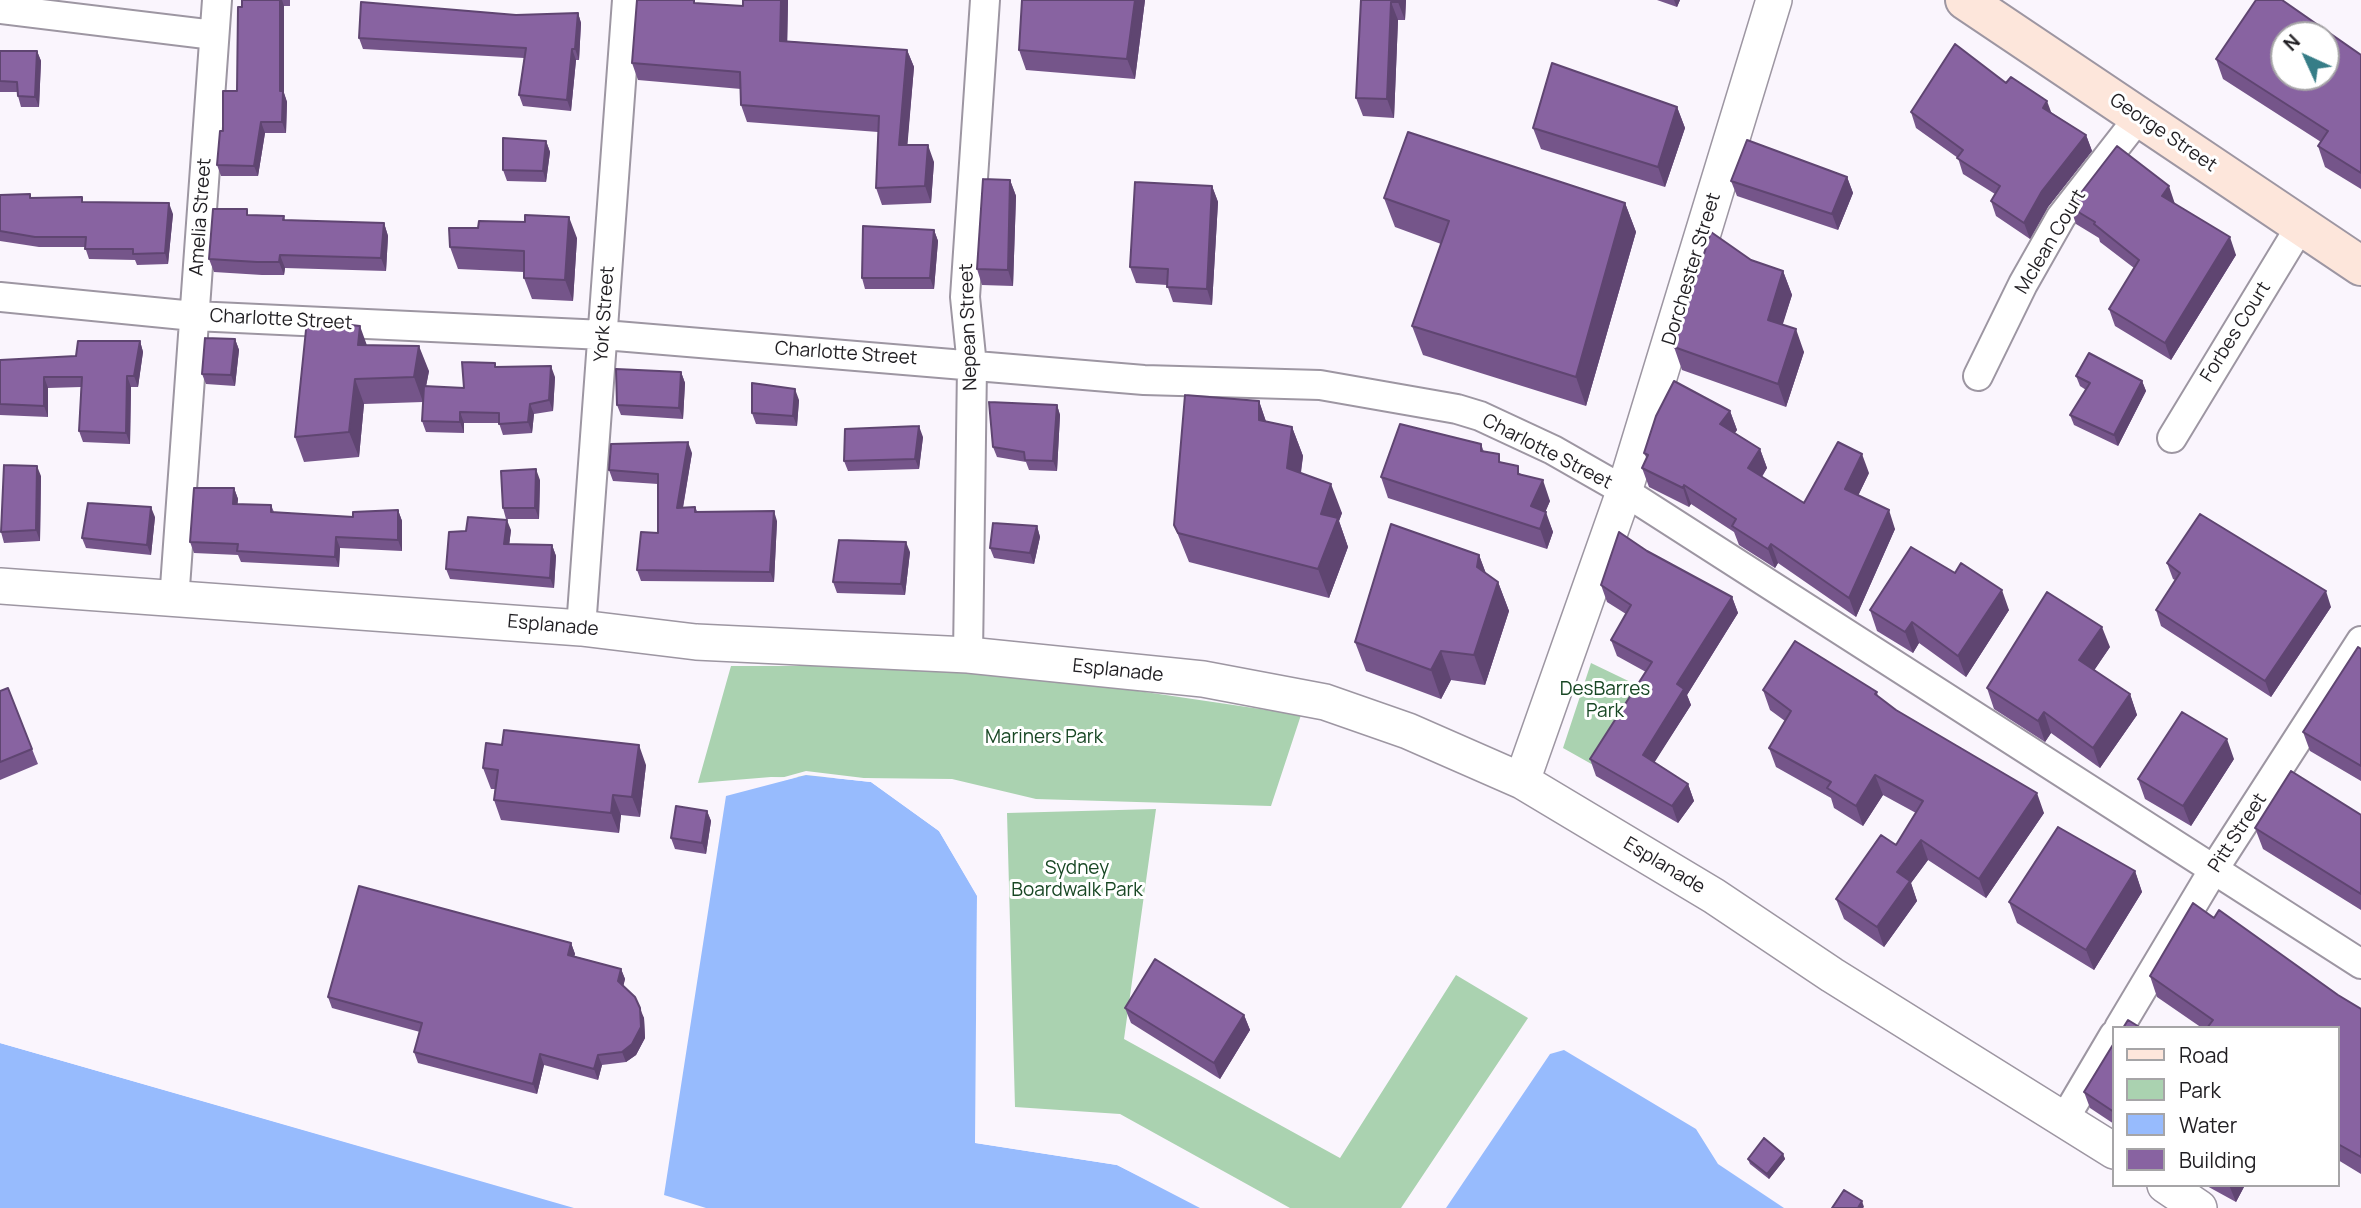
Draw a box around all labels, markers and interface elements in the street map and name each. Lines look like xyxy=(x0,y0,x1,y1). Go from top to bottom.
north arrow xyxy=(2270,21,2340,91)
text: N xyxy=(2278,29,2306,57)
street label: George Street xyxy=(2105,89,2221,177)
street label: Amelia Street xyxy=(186,157,216,277)
street label: Mclean Court xyxy=(2011,186,2091,298)
street label: Dorchester Street xyxy=(1658,190,1726,348)
street label: Nepean Street xyxy=(955,263,983,391)
street label: York Street xyxy=(590,265,620,363)
street label: Forbes Court xyxy=(2196,278,2276,386)
street label: Charlotte Street xyxy=(209,305,353,335)
street label: Charlotte Street xyxy=(774,338,918,370)
street label: Charlotte Street xyxy=(1478,409,1616,495)
street label: Esplanade xyxy=(507,611,599,641)
street label: Esplanade xyxy=(1071,655,1165,687)
park label: DesBarres Park xyxy=(1560,679,1650,723)
park label: Mariners Park xyxy=(985,727,1103,749)
street label: Pitt Street xyxy=(2204,789,2272,877)
street label: Esplanade xyxy=(1619,833,1709,899)
park label: Sydney Boardwalk Park xyxy=(1011,858,1143,902)
legend xyxy=(2112,1026,2340,1187)
text: Road xyxy=(2179,1041,2229,1069)
text: Park xyxy=(2179,1076,2221,1104)
text: Water xyxy=(2179,1111,2237,1139)
text: Building xyxy=(2179,1146,2256,1174)

